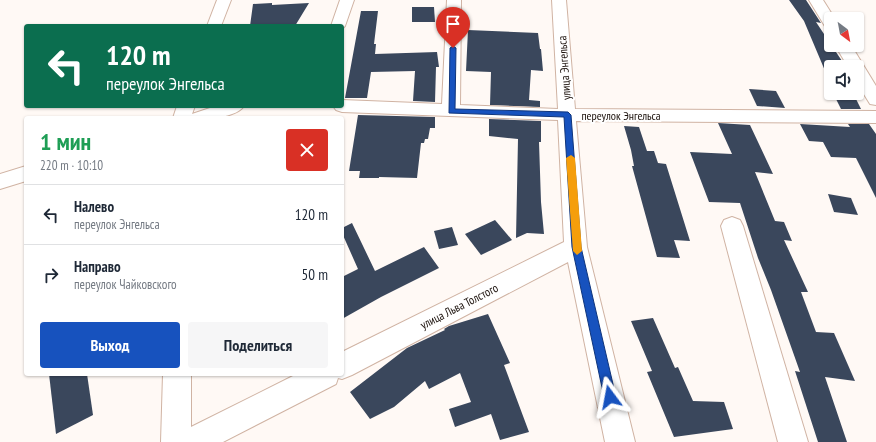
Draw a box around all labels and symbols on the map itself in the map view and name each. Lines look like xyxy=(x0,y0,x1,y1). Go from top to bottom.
pin xyxy=(436,7.0,470,48)
north arrow xyxy=(824,12,864,52)
street label: улица Энгельса xyxy=(554,35,574,101)
street label: переулок Энгельса xyxy=(581,108,661,123)
street label: улица Льва Толстого xyxy=(418,280,500,332)
position arrow xyxy=(589,376,631,418)

